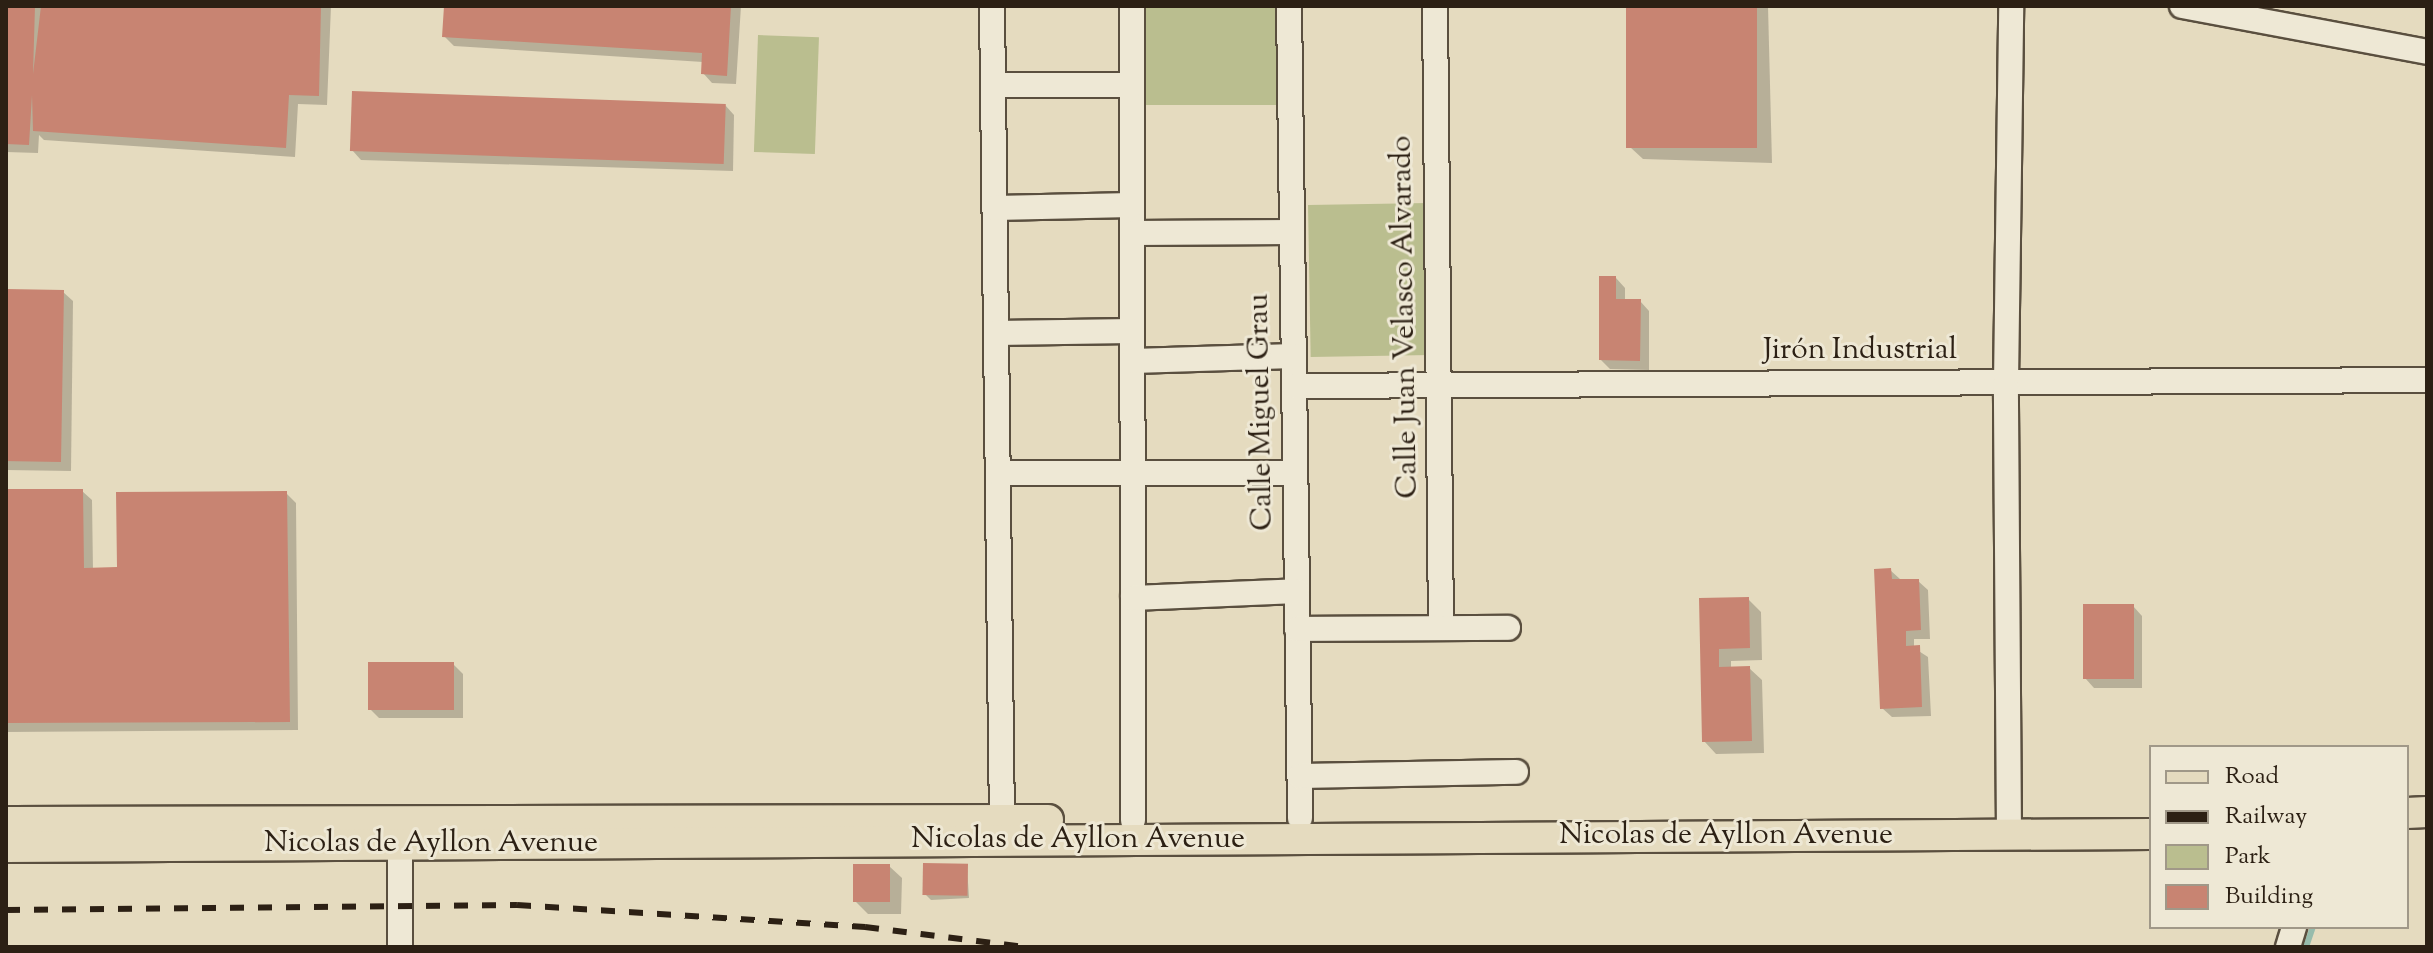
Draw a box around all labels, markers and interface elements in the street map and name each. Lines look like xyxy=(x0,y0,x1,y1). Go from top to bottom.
street label: Calle Juan Velasco Alvarado xyxy=(1385,135,1427,499)
street label: Calle Miguel Grau xyxy=(1242,293,1282,531)
street label: Jirón Industrial xyxy=(1763,333,1957,369)
legend xyxy=(2149,745,2409,929)
text: Road xyxy=(2225,760,2279,794)
text: Railway xyxy=(2225,800,2307,834)
street label: Nicolas de Ayllon Avenue xyxy=(1559,818,1893,854)
street label: Nicolas de Ayllon Avenue xyxy=(911,822,1245,858)
street label: Nicolas de Ayllon Avenue xyxy=(264,826,598,862)
text: Park xyxy=(2225,840,2271,874)
text: Building xyxy=(2225,880,2313,914)

